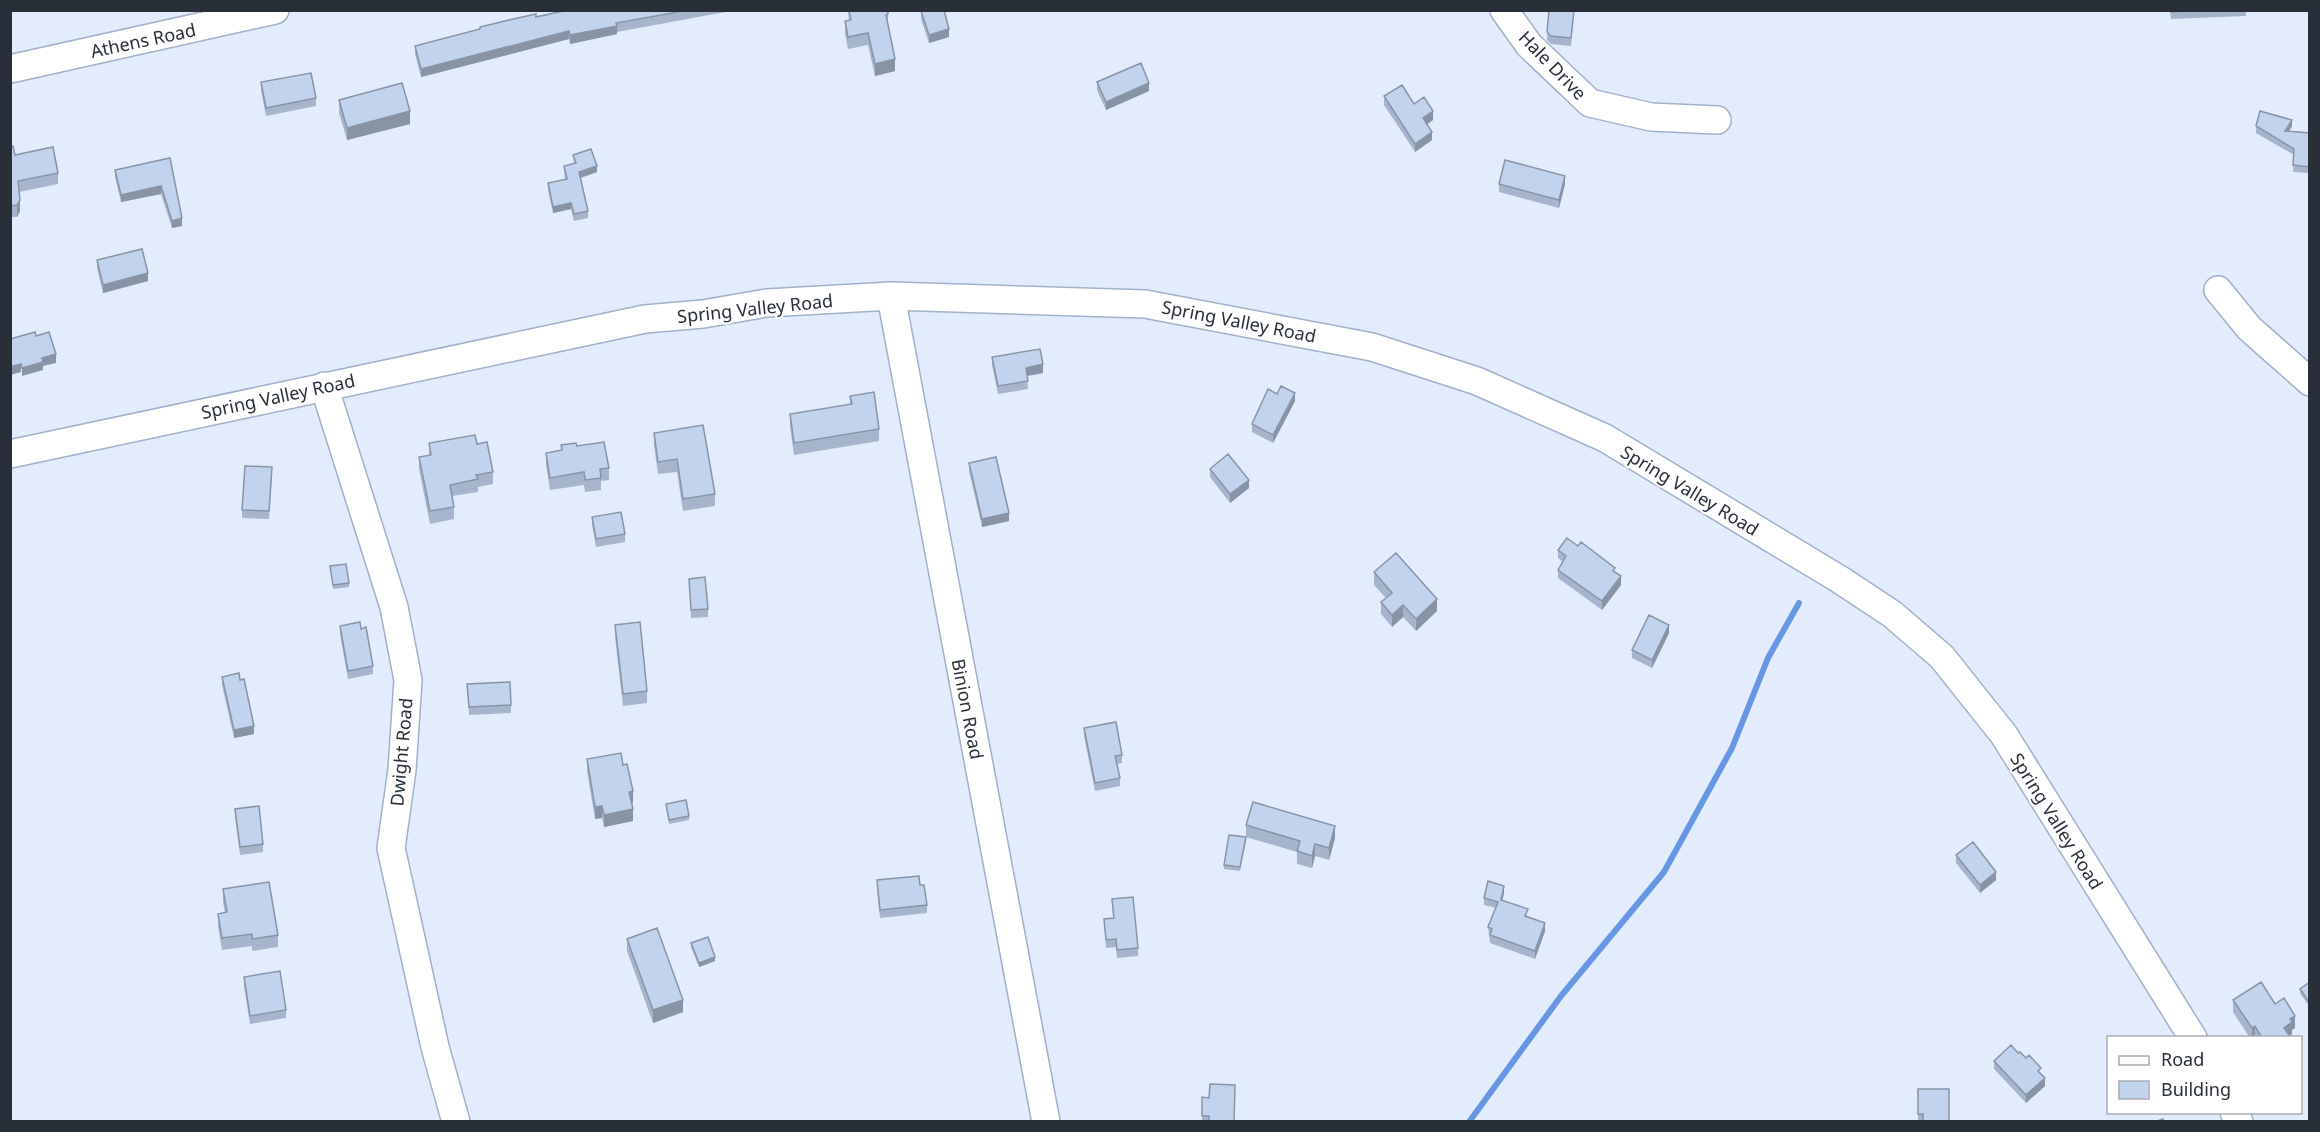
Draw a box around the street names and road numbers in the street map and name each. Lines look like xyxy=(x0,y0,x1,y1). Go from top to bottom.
street label: Athens Road xyxy=(88,17,198,63)
street label: Hale Drive xyxy=(1514,25,1592,105)
street label: Spring Valley Road xyxy=(676,288,834,328)
street label: Spring Valley Road xyxy=(1160,294,1318,348)
street label: Spring Valley Road xyxy=(199,368,357,424)
street label: Spring Valley Road xyxy=(1617,439,1763,541)
street label: Binion Road xyxy=(946,657,990,761)
street label: Dwight Road xyxy=(384,697,418,807)
street label: Spring Valley Road xyxy=(2005,748,2109,894)

